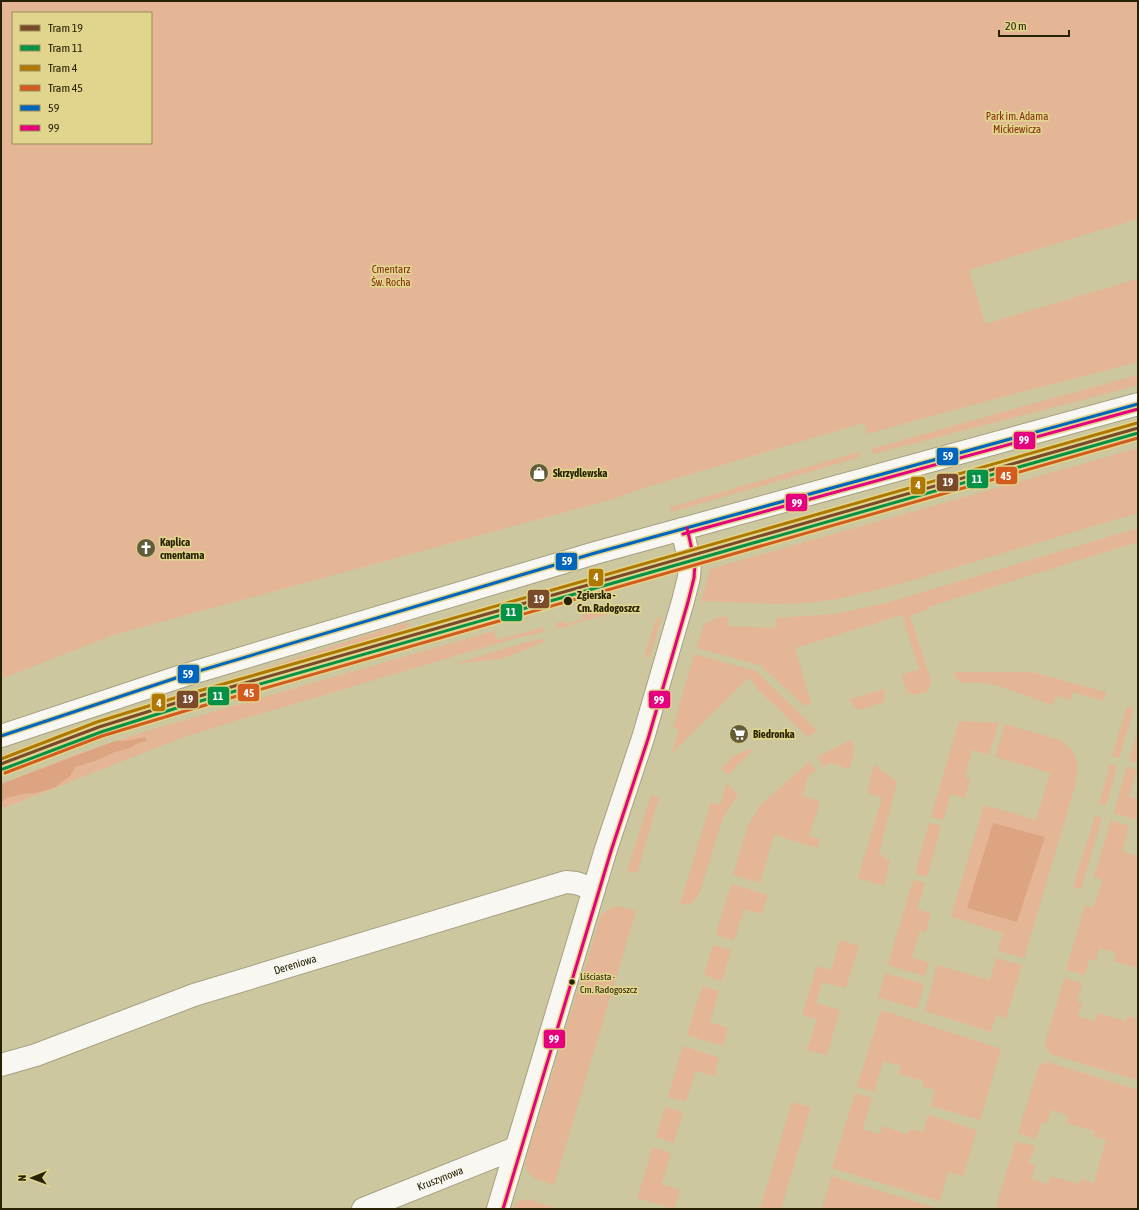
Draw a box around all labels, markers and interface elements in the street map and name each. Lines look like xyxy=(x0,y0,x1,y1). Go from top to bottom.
legend xyxy=(12,12,152,144)
scale bar xyxy=(999,12,1069,38)
text: 20 m xyxy=(1005,19,1027,33)
text: Tram 19 xyxy=(48,21,83,35)
text: Tram 11 xyxy=(48,41,83,55)
text: Tram 4 xyxy=(48,61,78,75)
text: Tram 45 xyxy=(48,81,83,95)
text: 59 xyxy=(48,101,60,115)
park label: Park im. Adama Mickiewicza xyxy=(986,110,1048,135)
text: 99 xyxy=(48,121,60,135)
park label: Cmentarz Św. Rocha xyxy=(371,263,411,288)
line badge: 99 xyxy=(1013,431,1036,450)
text: 99 xyxy=(1019,434,1029,446)
line badge: 59 xyxy=(936,447,959,466)
text: 59 xyxy=(943,450,953,462)
shop icon: Skrzydlewska xyxy=(528,462,550,484)
line badge: 45 xyxy=(995,466,1018,485)
place label: Skrzydlewska xyxy=(553,467,607,479)
line badge: 11 xyxy=(966,469,989,489)
text: 45 xyxy=(1000,470,1011,482)
line badge: 19 xyxy=(936,473,959,492)
text: 11 xyxy=(972,473,982,485)
line badge: 4 xyxy=(910,476,926,495)
text: 19 xyxy=(943,476,953,488)
text: 4 xyxy=(914,479,921,491)
line badge: 99 xyxy=(785,493,808,512)
text: 99 xyxy=(792,497,802,509)
place label: Kaplica cmentarna xyxy=(160,536,204,561)
church icon: Kaplica cmentarna xyxy=(135,537,157,559)
line badge: 59 xyxy=(555,552,578,571)
text: 59 xyxy=(562,555,572,567)
line badge: 4 xyxy=(588,568,604,587)
text: 4 xyxy=(592,571,599,583)
line badge: 19 xyxy=(527,589,550,609)
place label: Zgierska - Cm. Radogoszcz xyxy=(577,589,640,614)
text: 19 xyxy=(534,593,544,605)
marker: Zgierska - Cm. Radogoszcz xyxy=(562,595,574,607)
line badge: 11 xyxy=(500,603,523,622)
text: 11 xyxy=(506,606,516,618)
line badge: 59 xyxy=(177,664,200,684)
text: 59 xyxy=(183,668,193,680)
line badge: 45 xyxy=(237,683,260,702)
line badge: 11 xyxy=(207,686,230,706)
text: 45 xyxy=(243,687,254,699)
line badge: 19 xyxy=(176,690,199,709)
text: 11 xyxy=(213,690,223,702)
line badge: 99 xyxy=(648,690,671,709)
line badge: 4 xyxy=(151,693,166,712)
text: 19 xyxy=(183,693,193,705)
text: 99 xyxy=(654,694,664,706)
text: 4 xyxy=(155,697,162,709)
supermarket icon: Biedronka xyxy=(728,723,750,745)
place label: Biedronka xyxy=(753,728,795,740)
street label: Dereniowa xyxy=(272,952,318,976)
place label: Liściasta - Cm. Radogoszcz xyxy=(580,971,637,995)
marker: Liściasta - Cm. Radogoszcz xyxy=(567,977,577,987)
line badge: 99 xyxy=(543,1029,566,1049)
text: 99 xyxy=(549,1033,559,1045)
north arrow xyxy=(12,1158,52,1198)
street label: Kruszynowa xyxy=(415,1164,465,1193)
text: N xyxy=(16,1175,28,1182)

